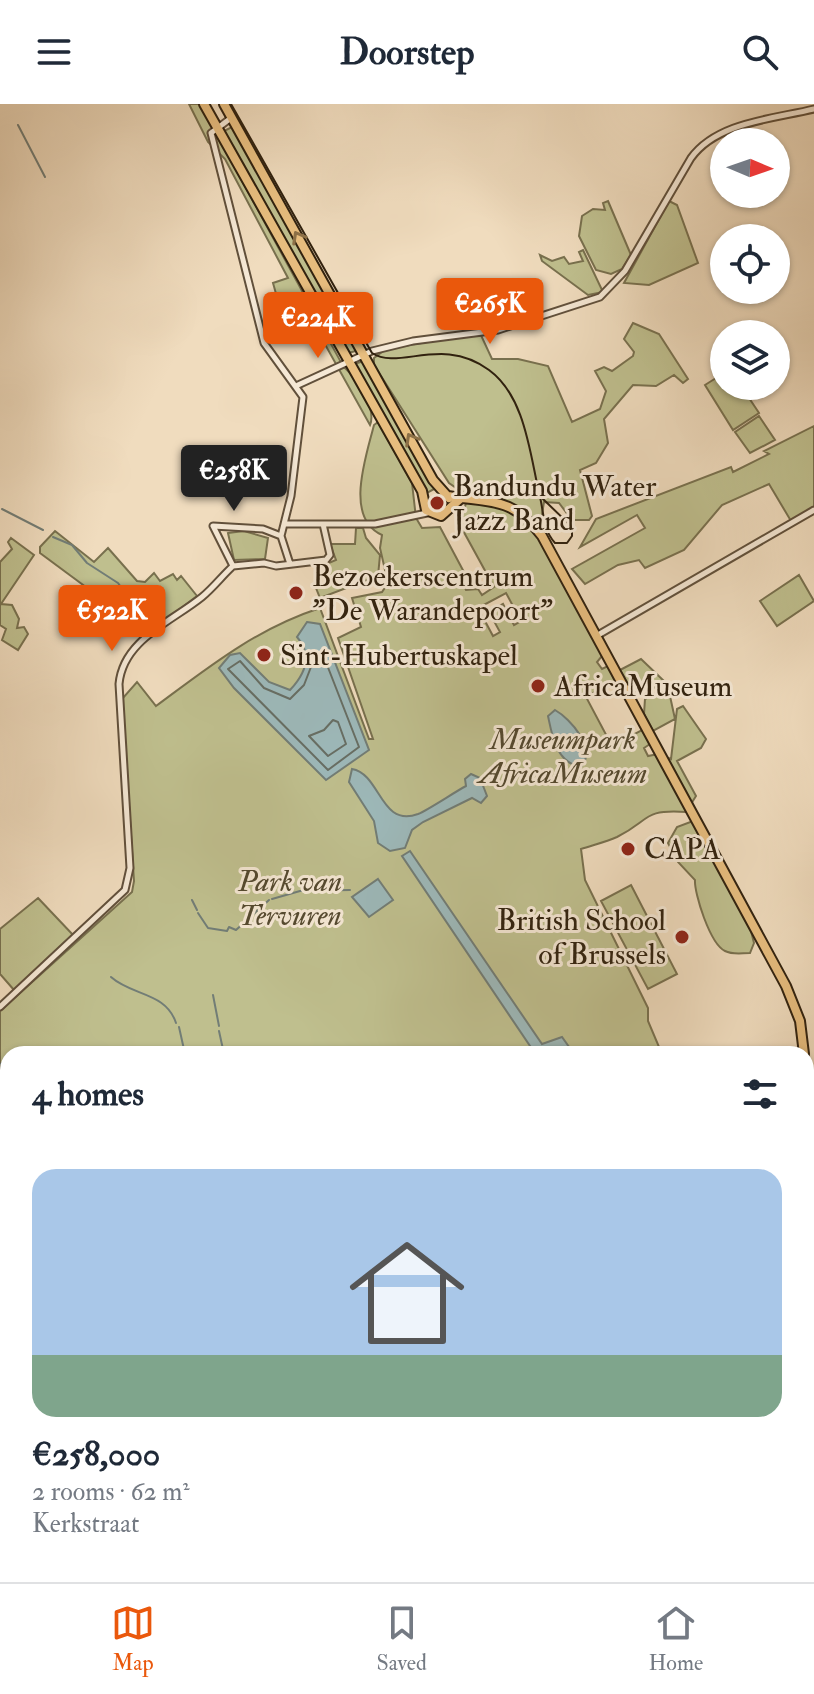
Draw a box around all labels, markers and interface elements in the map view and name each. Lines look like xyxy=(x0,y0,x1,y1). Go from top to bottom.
icon: menu xyxy=(32,30,76,74)
text: Doorstep xyxy=(340,30,474,75)
icon: search xyxy=(738,30,782,74)
north arrow xyxy=(710,128,790,208)
map controls xyxy=(710,128,790,400)
button: locate xyxy=(710,224,790,304)
one-way arrow xyxy=(292,231,308,246)
pin: €265K xyxy=(434,278,546,346)
text: €265K xyxy=(454,288,526,320)
pin: €224K xyxy=(262,292,374,360)
text: €224K xyxy=(281,302,355,334)
button: layers xyxy=(710,320,790,400)
one-way arrow xyxy=(405,433,421,448)
pin: €258K xyxy=(178,445,290,513)
text: €258K xyxy=(199,455,269,487)
place label: Bandundu Water Jazz Band xyxy=(452,468,656,539)
marker: Bandundu Water Jazz Band xyxy=(428,494,446,512)
place label: Bezoekerscentrum "De Warandepoort" xyxy=(312,558,553,629)
marker: Bezoekerscentrum "De Warandepoort" xyxy=(287,584,305,602)
pin: €522K xyxy=(56,585,168,653)
text: €522K xyxy=(76,595,148,627)
place label: Sint-Hubertuskapel xyxy=(280,637,518,674)
marker: Sint-Hubertuskapel xyxy=(255,646,273,664)
place label: AfricaMuseum xyxy=(553,668,732,705)
marker: AfricaMuseum xyxy=(529,677,547,695)
park label: Museumpark AfricaMuseum xyxy=(476,721,647,792)
place label: CAPA xyxy=(644,831,721,868)
marker: CAPA xyxy=(619,840,637,858)
park label: Park van Tervuren xyxy=(237,863,342,934)
place label: British School of Brussels xyxy=(497,902,666,973)
marker: British School of Brussels xyxy=(673,928,691,946)
icon: filters xyxy=(738,1072,782,1116)
text: 4 homes xyxy=(32,1073,144,1116)
icon: home xyxy=(335,1221,479,1365)
text: €258,000 xyxy=(32,1433,160,1476)
text: 2 rooms · 62 m² xyxy=(32,1476,190,1508)
text: Kerkstraat xyxy=(32,1508,139,1540)
tab: Map xyxy=(111,1601,155,1677)
tab: Saved xyxy=(377,1601,427,1677)
tab: Home xyxy=(649,1601,703,1677)

